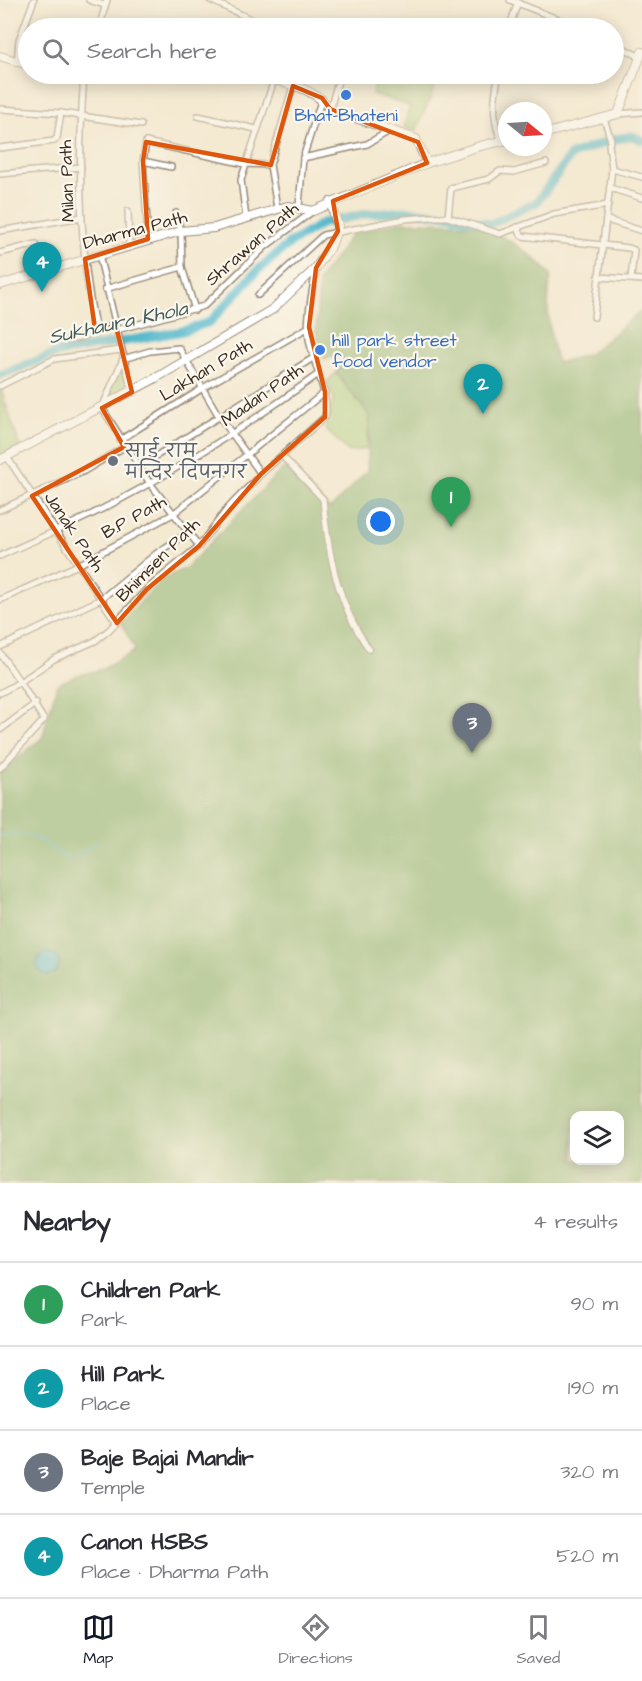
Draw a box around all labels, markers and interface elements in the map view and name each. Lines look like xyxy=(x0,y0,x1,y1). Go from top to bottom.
search box xyxy=(18,18,624,84)
icon: search xyxy=(39,35,72,68)
text: Search here xyxy=(87,36,217,67)
marker: Bhat-Bhateni xyxy=(339,88,353,102)
north arrow xyxy=(498,102,552,156)
place label: Bhat-Bhateni xyxy=(294,103,398,128)
street label: Milan Path xyxy=(53,139,81,223)
street label: Shrawan Path xyxy=(200,196,304,292)
street label: Dharma Path xyxy=(80,204,190,256)
pin: 4 xyxy=(22,242,62,292)
water label: Sukhaura Khola xyxy=(46,294,191,351)
place label: hill park street food vendor xyxy=(332,328,458,374)
street label: Lakhan Path xyxy=(155,333,257,407)
marker: hill park street food vendor xyxy=(313,343,327,357)
street label: Madan Path xyxy=(216,357,308,433)
pin: 2 xyxy=(464,364,502,414)
place label: साई राम मन्दिर दिपनगर xyxy=(124,437,248,485)
marker: साई राम मन्दिर दिपनगर xyxy=(106,454,120,468)
pin: 1 xyxy=(432,478,470,527)
street label: Janak Path xyxy=(38,487,110,577)
street label: B.P Path xyxy=(97,489,171,545)
your location xyxy=(366,507,395,536)
street label: Bhimsen Path xyxy=(110,512,206,608)
pin: 3 xyxy=(452,704,492,753)
map controls xyxy=(570,1111,624,1165)
button: layers xyxy=(570,1111,624,1165)
text: Nearby xyxy=(24,1204,111,1240)
text: 4 results xyxy=(533,1208,618,1236)
text: Children Park xyxy=(81,1275,220,1306)
text: 1 xyxy=(42,1290,45,1318)
text: 90 m xyxy=(570,1290,618,1318)
text: Park xyxy=(81,1306,127,1334)
text: Hill Park xyxy=(81,1359,164,1390)
text: 2 xyxy=(38,1374,49,1402)
text: 190 m xyxy=(568,1374,618,1402)
text: Place xyxy=(81,1390,131,1418)
text: Baje Bajai Mandir xyxy=(81,1443,254,1474)
text: 3 xyxy=(38,1458,49,1486)
text: 320 m xyxy=(560,1458,618,1486)
text: Temple xyxy=(81,1474,145,1502)
text: Canon HSBS xyxy=(81,1527,208,1558)
text: 4 xyxy=(37,1542,50,1570)
text: 520 m xyxy=(556,1542,618,1570)
text: Place · Dharma Path xyxy=(81,1558,268,1586)
tab: Map xyxy=(82,1611,115,1669)
tab: Directions xyxy=(279,1611,353,1669)
tab: Saved xyxy=(517,1611,560,1669)

